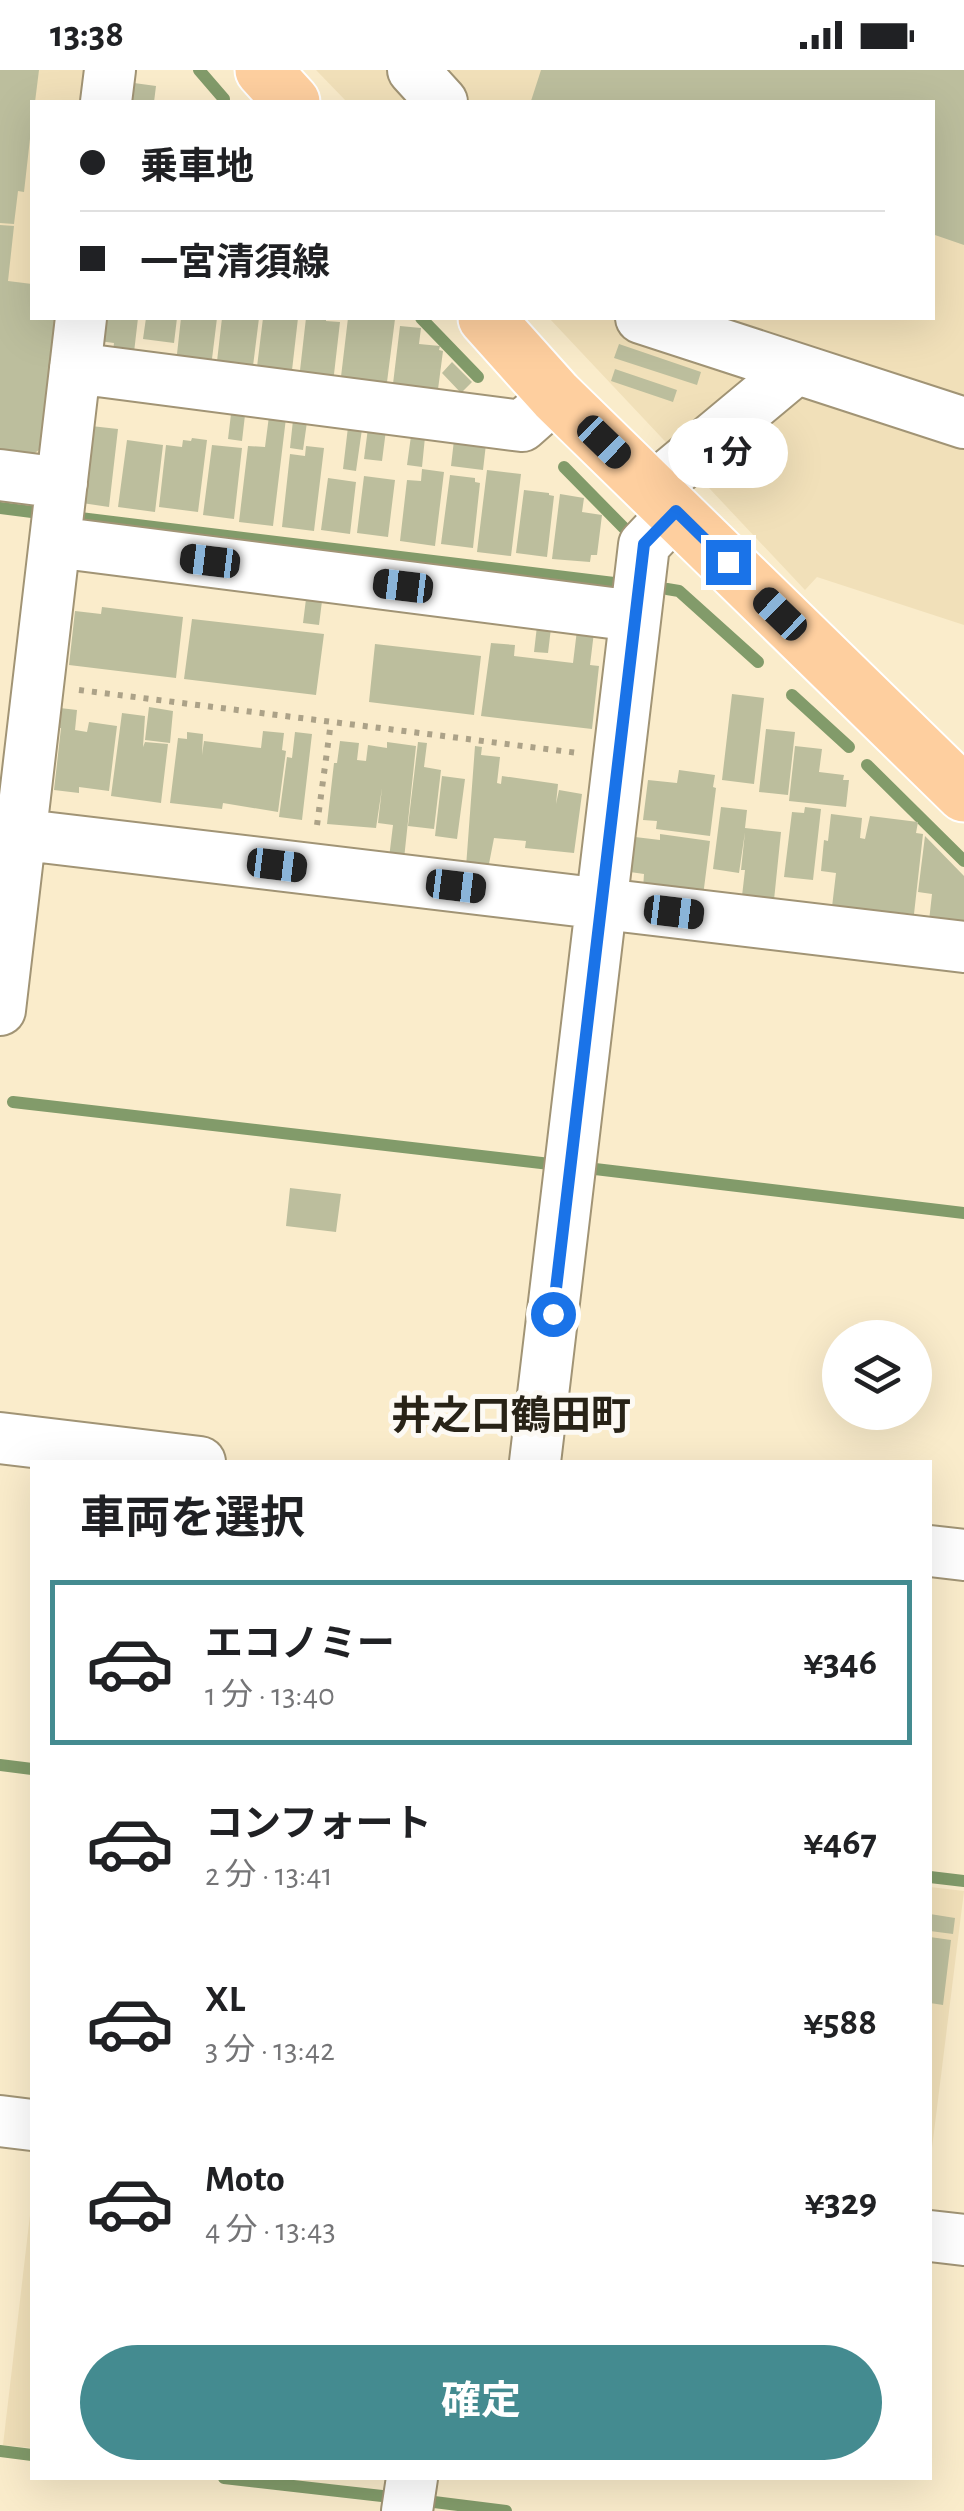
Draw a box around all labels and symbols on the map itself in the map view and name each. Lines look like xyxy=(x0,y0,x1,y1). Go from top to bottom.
car xyxy=(572,410,636,474)
callout: 1 分 xyxy=(668,417,788,487)
route end xyxy=(706,540,751,585)
car xyxy=(178,542,242,580)
car xyxy=(371,567,435,605)
car xyxy=(748,582,812,646)
car xyxy=(245,846,309,884)
car xyxy=(424,867,488,905)
car xyxy=(642,893,706,931)
route start xyxy=(531,1292,576,1337)
district label: 井之口鶴田町 xyxy=(391,1395,631,1437)

